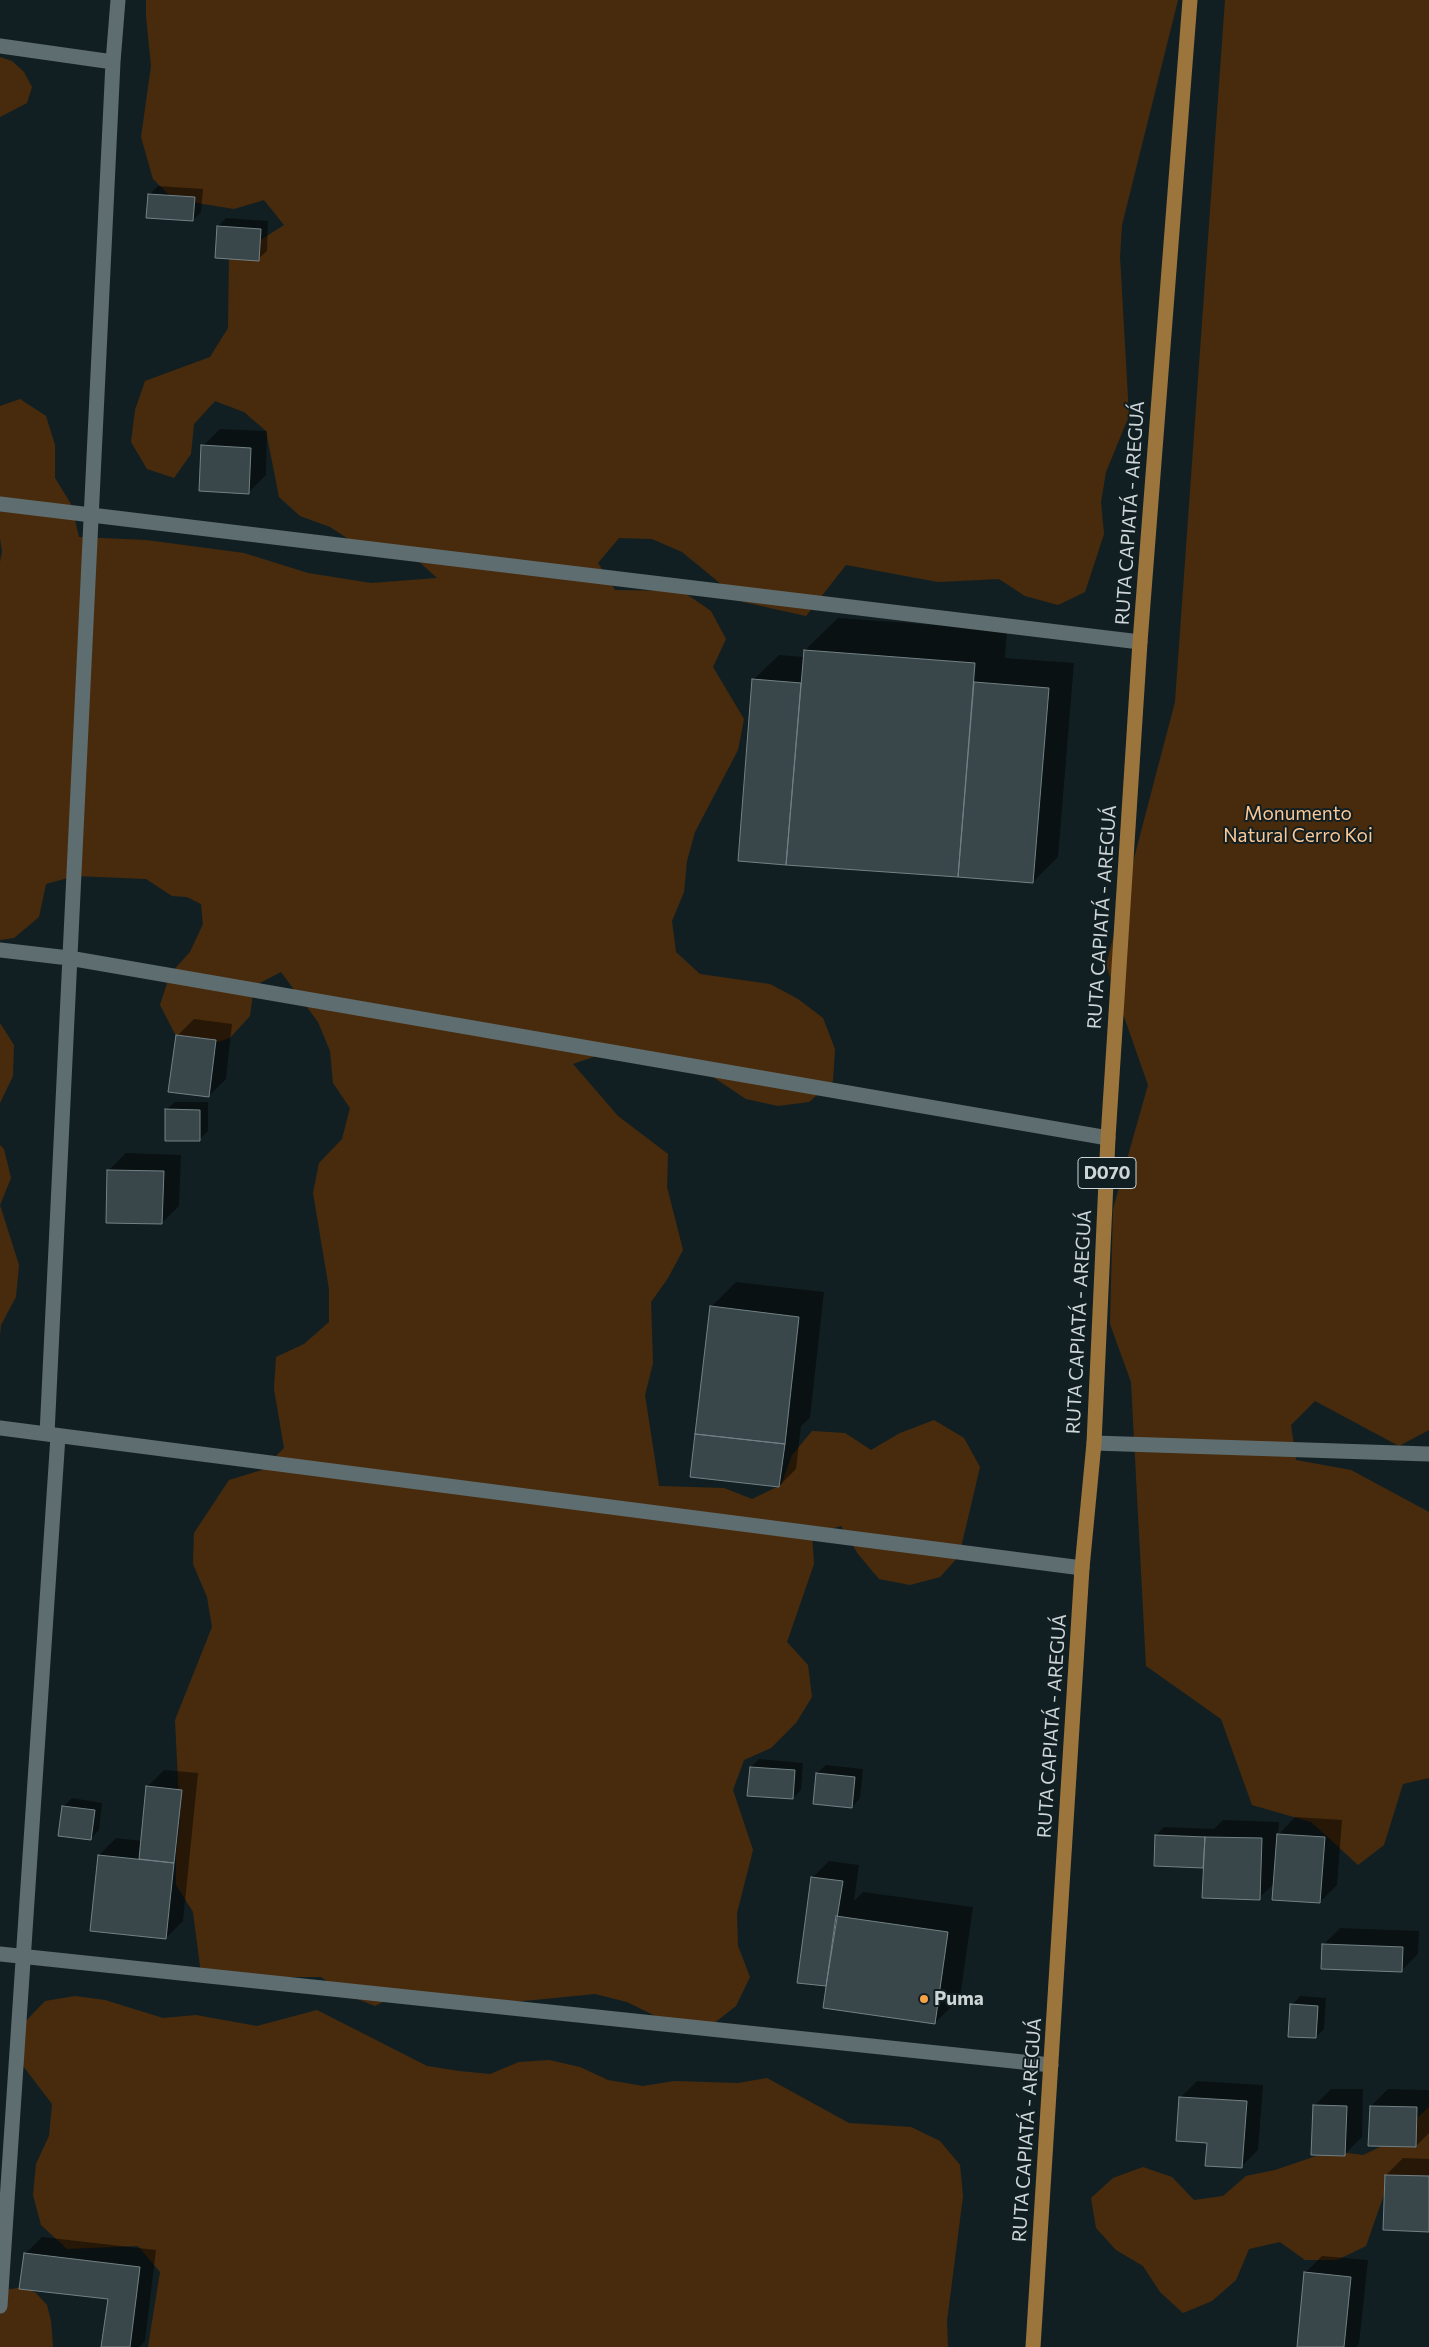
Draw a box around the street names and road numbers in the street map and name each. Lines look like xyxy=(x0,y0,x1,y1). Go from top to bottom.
street label: RUTA CAPIATÁ - AREGUÁ xyxy=(1111,400,1149,626)
street label: RUTA CAPIATÁ - AREGUÁ xyxy=(1083,804,1121,1030)
road number: D070 xyxy=(1078,1158,1136,1188)
street label: RUTA CAPIATÁ - AREGUÁ xyxy=(1062,1209,1096,1435)
street label: RUTA CAPIATÁ - AREGUÁ xyxy=(1033,1613,1071,1839)
street label: RUTA CAPIATÁ - AREGUÁ xyxy=(1008,2017,1046,2243)

